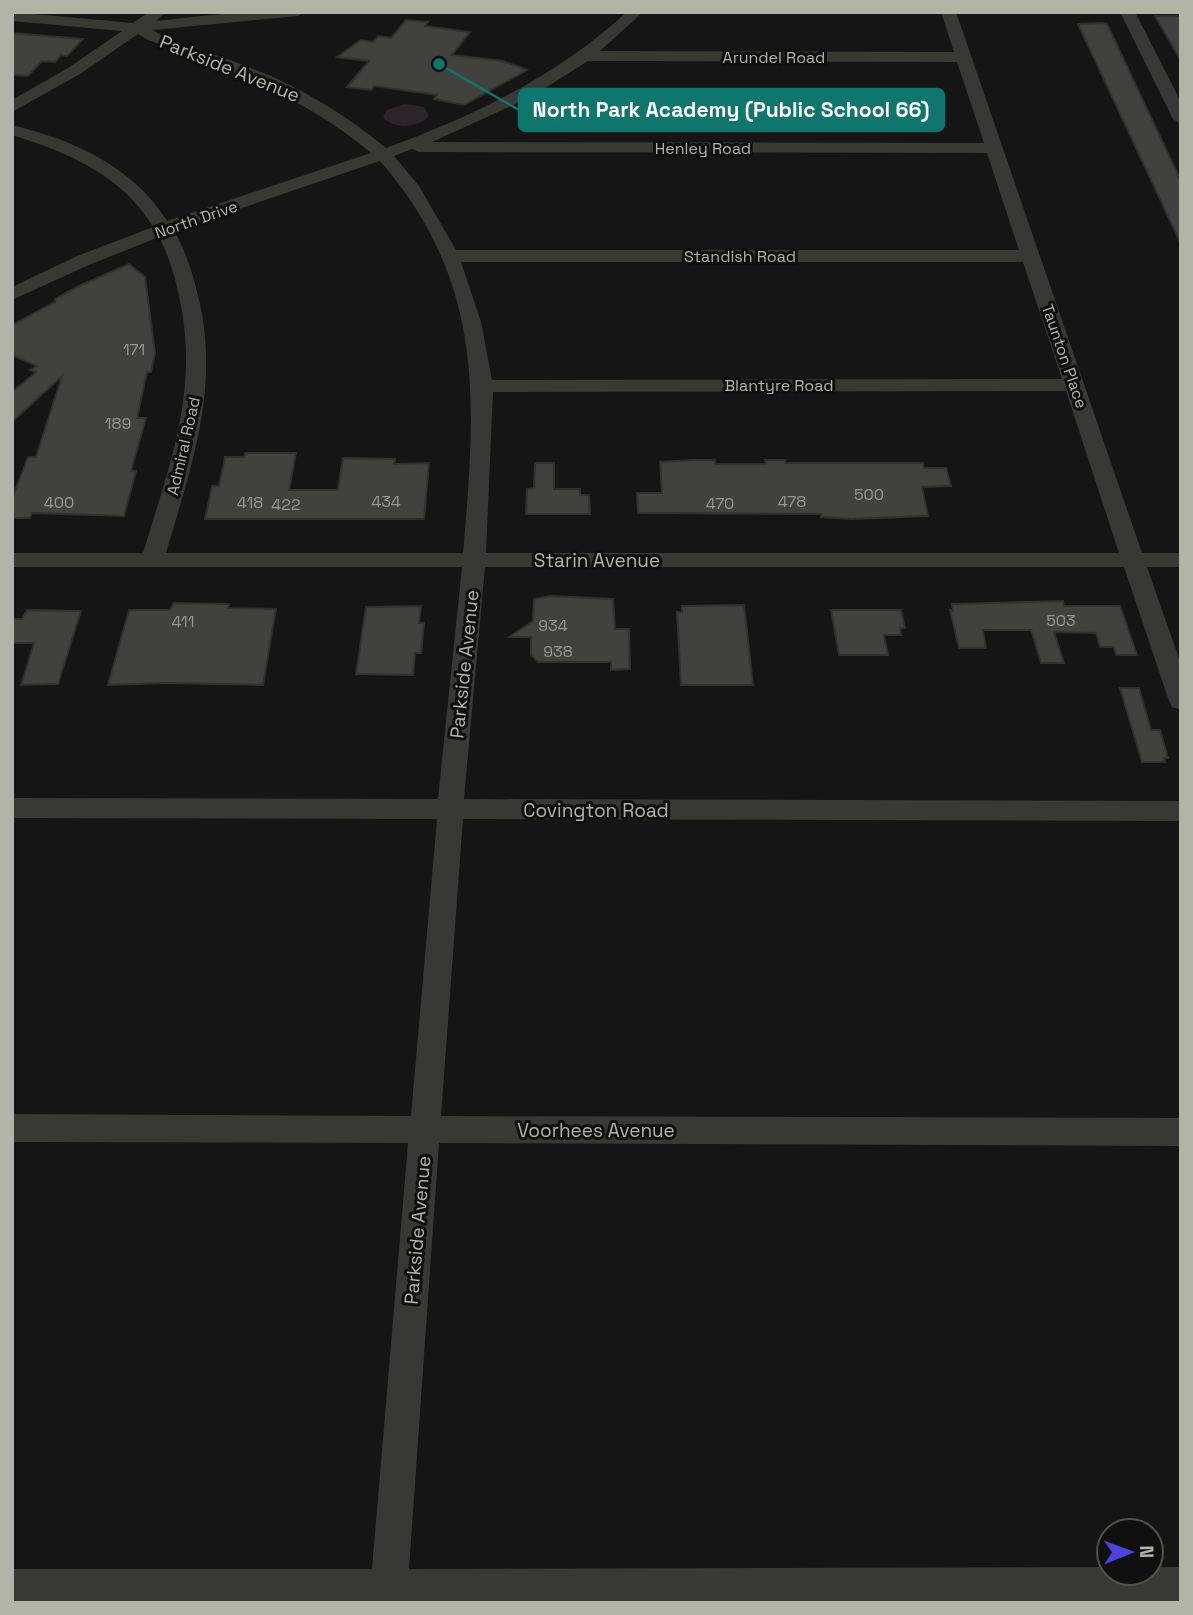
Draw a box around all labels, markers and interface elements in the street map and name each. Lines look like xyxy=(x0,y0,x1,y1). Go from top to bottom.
street label: Parkside Avenue xyxy=(156,29,304,108)
street label: Arundel Road xyxy=(723,47,825,68)
callout: North Park Academy (Public School 66) xyxy=(519,89,944,131)
text: North Park Academy (Public School 66) xyxy=(533,96,929,123)
street label: Henley Road xyxy=(655,138,751,159)
street label: North Drive xyxy=(152,196,240,243)
street label: Standish Road xyxy=(684,246,796,267)
street label: Taunton Place xyxy=(1037,301,1092,411)
house number: 171 xyxy=(123,339,145,360)
street label: Blantyre Road xyxy=(724,375,834,396)
street label: Admiral Road xyxy=(162,395,205,497)
house number: 189 xyxy=(105,413,131,434)
house number: 500 xyxy=(854,484,884,505)
house number: 434 xyxy=(371,491,401,512)
house number: 478 xyxy=(778,491,806,512)
house number: 400 xyxy=(44,492,74,513)
house number: 418 xyxy=(237,492,263,513)
house number: 470 xyxy=(706,493,734,514)
house number: 422 xyxy=(271,494,301,515)
street label: Starin Avenue xyxy=(534,548,660,573)
street label: Parkside Avenue xyxy=(444,589,485,740)
house number: 503 xyxy=(1046,610,1076,631)
house number: 411 xyxy=(172,611,194,632)
house number: 934 xyxy=(538,615,568,636)
house number: 938 xyxy=(543,641,573,662)
street label: Covington Road xyxy=(523,798,669,823)
street label: Voorhees Avenue xyxy=(517,1118,675,1143)
street label: Parkside Avenue xyxy=(399,1155,436,1305)
north arrow xyxy=(1095,1517,1165,1587)
text: N xyxy=(1134,1545,1159,1558)

